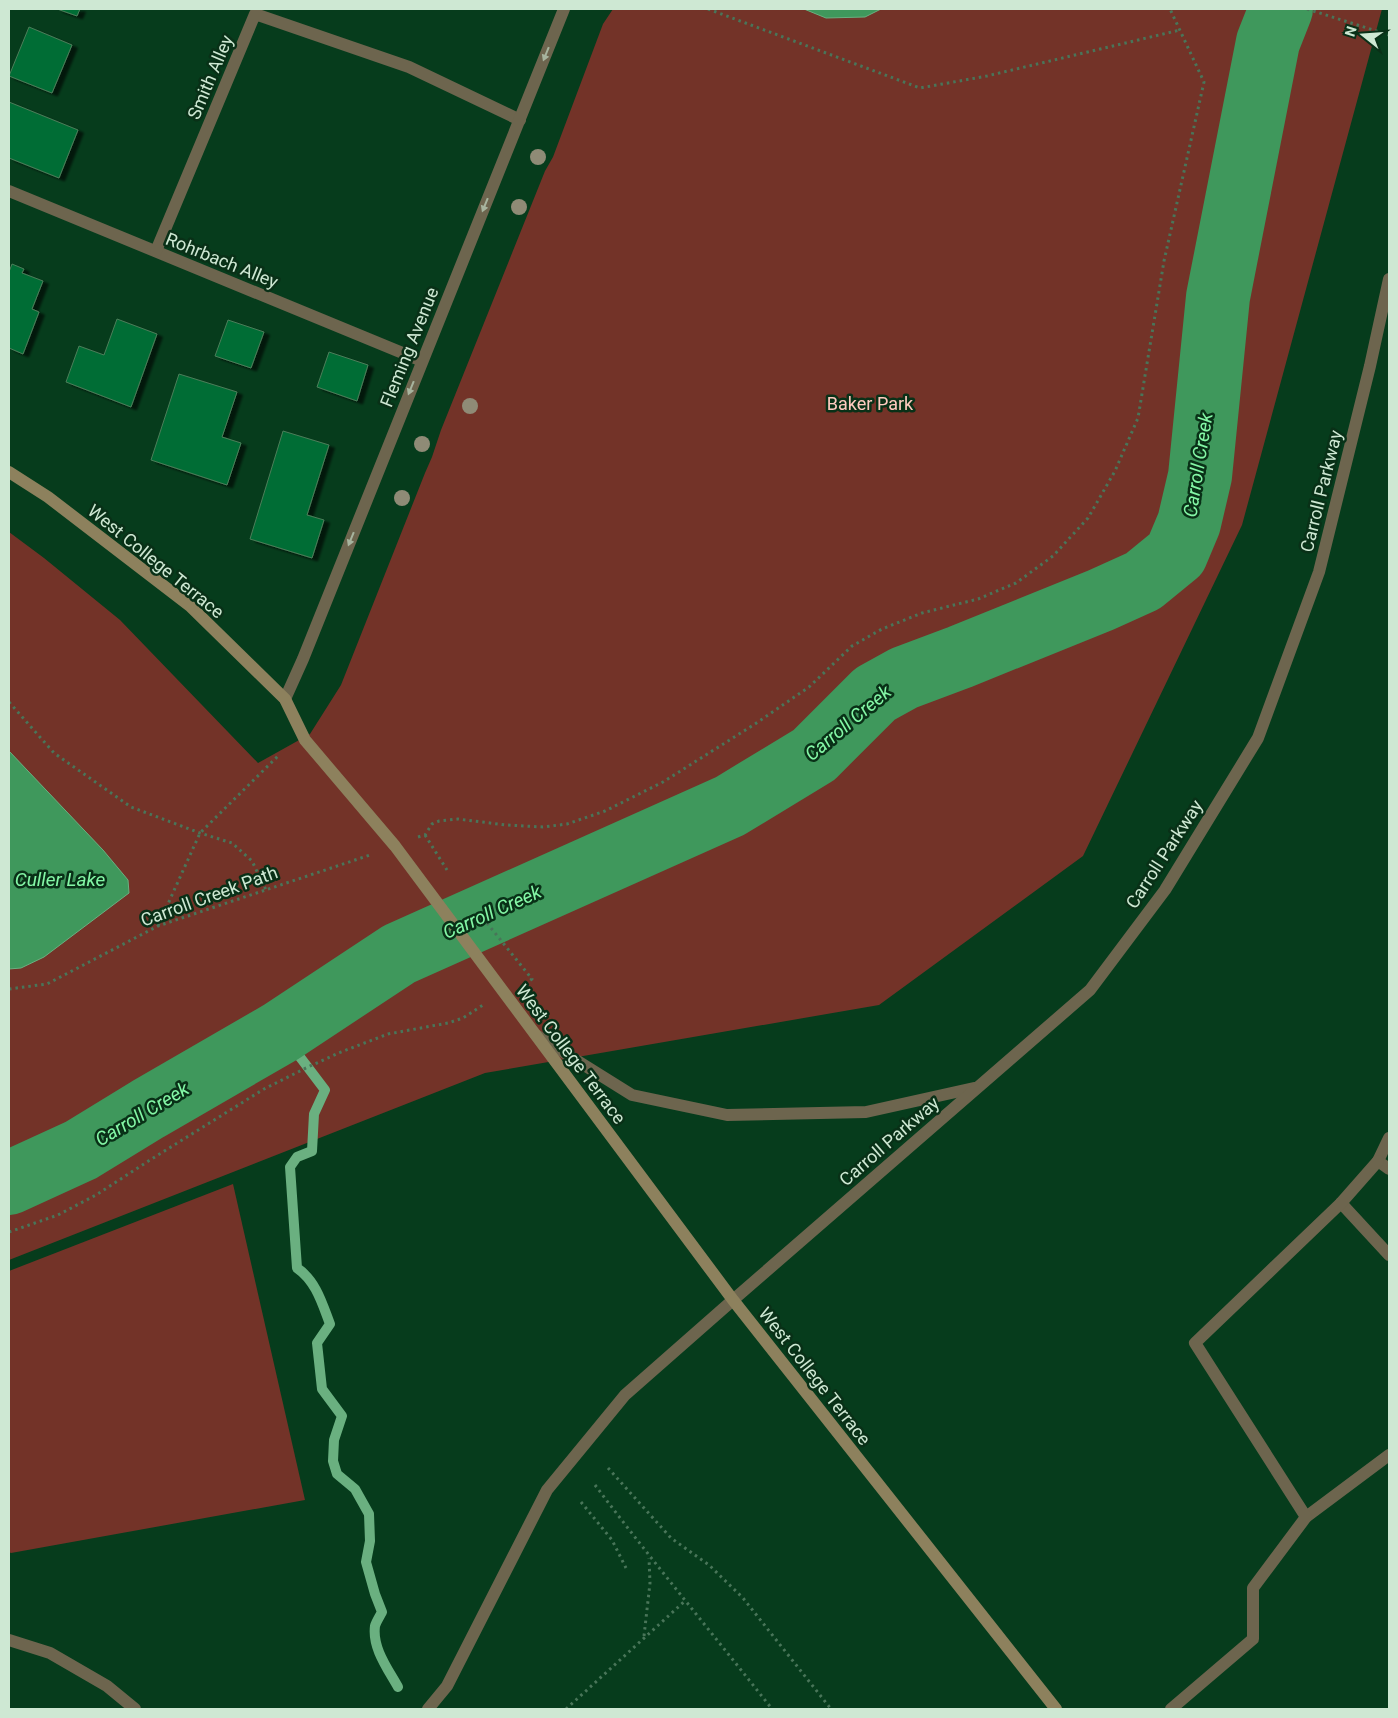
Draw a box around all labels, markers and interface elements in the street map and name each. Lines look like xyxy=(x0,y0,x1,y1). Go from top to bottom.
north arrow xyxy=(1338,10,1388,60)
text: N xyxy=(1341,24,1360,38)
street label: Smith Alley xyxy=(183,31,237,122)
one-way arrow xyxy=(542,47,550,61)
one-way arrow xyxy=(481,198,489,212)
street label: Rohrbach Alley xyxy=(163,228,282,292)
street label: Fleming Avenue xyxy=(375,284,443,410)
one-way arrow xyxy=(407,381,415,395)
park label: Baker Park xyxy=(827,393,914,414)
water label: Carroll Creek xyxy=(1178,411,1218,519)
street label: Carroll Parkway xyxy=(1296,427,1346,554)
street label: West College Terrace xyxy=(84,500,228,622)
one-way arrow xyxy=(347,532,355,547)
water label: Carroll Creek xyxy=(800,680,896,766)
street label: Carroll Parkway xyxy=(1121,795,1207,912)
street label: Carroll Creek Path xyxy=(138,861,280,931)
water label: Culler Lake xyxy=(15,868,106,891)
water label: Carroll Creek xyxy=(439,880,545,944)
street label: West College Terrace xyxy=(512,980,630,1128)
water label: Carroll Creek xyxy=(91,1077,194,1151)
street label: Carroll Parkway xyxy=(835,1092,943,1190)
street label: West College Terrace xyxy=(755,1303,875,1449)

